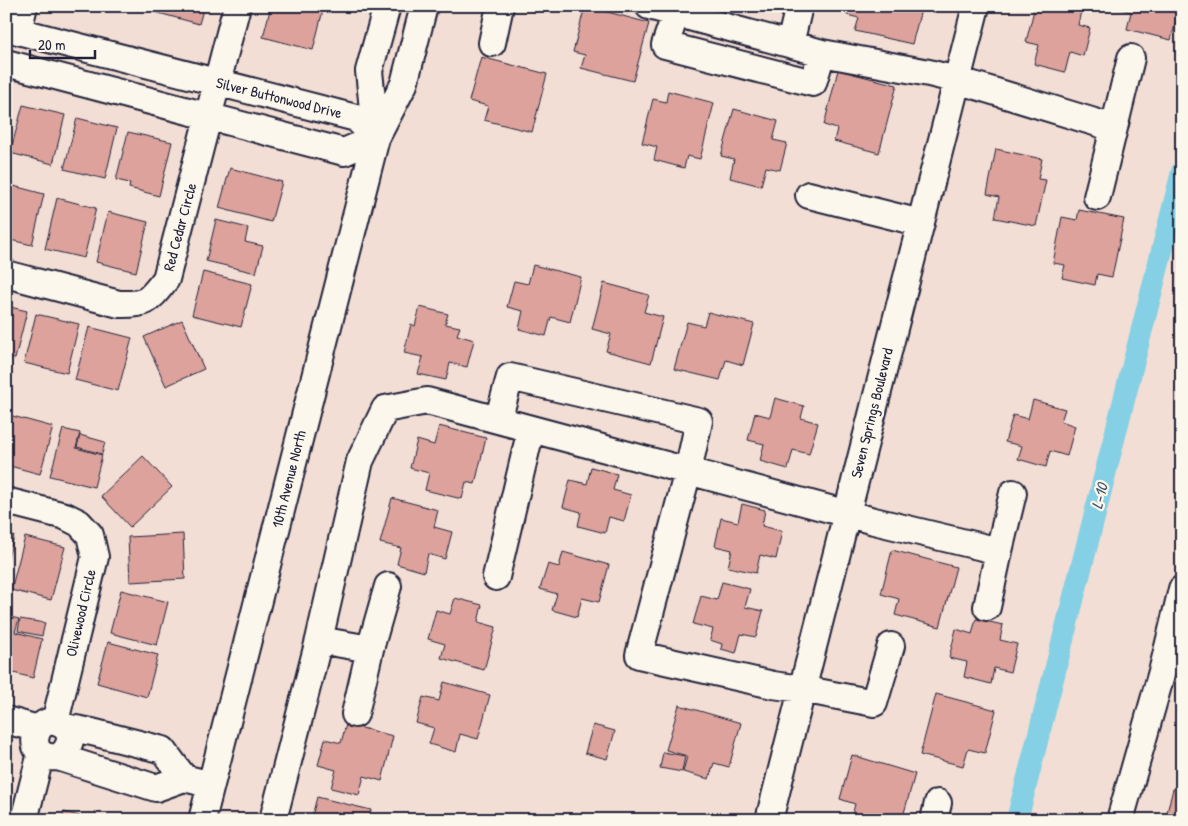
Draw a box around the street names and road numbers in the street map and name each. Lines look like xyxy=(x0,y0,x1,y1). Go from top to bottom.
street label: Silver Buttonwood Drive xyxy=(214,72,344,123)
street label: Red Cedar Circle xyxy=(158,180,201,273)
street label: Seven Springs Boulevard xyxy=(845,346,898,480)
street label: 10th Avenue North xyxy=(266,428,311,530)
street label: Olivewood Circle xyxy=(60,567,101,659)

